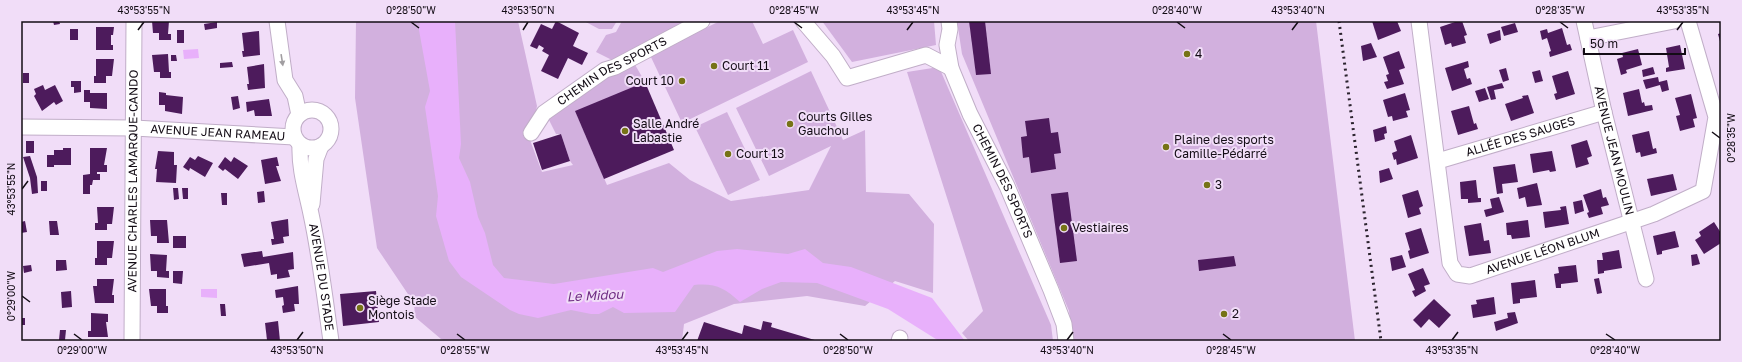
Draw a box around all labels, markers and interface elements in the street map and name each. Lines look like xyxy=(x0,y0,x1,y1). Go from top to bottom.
text: 43°53'55"N xyxy=(118,4,170,16)
text: 0°28'50"W xyxy=(386,4,436,16)
text: 43°53'50"N xyxy=(501,4,555,16)
text: 0°28'45"W xyxy=(769,4,819,16)
text: 43°53'45"N xyxy=(886,4,940,16)
text: 0°28'40"W xyxy=(1152,4,1202,16)
text: 43°53'40"N xyxy=(1271,4,1325,16)
text: 0°28'35"W xyxy=(1535,4,1585,16)
text: 43°53'35"N xyxy=(1657,4,1709,16)
scale bar xyxy=(1584,30,1685,56)
street label: CHEMIN DES SPORTS xyxy=(554,33,669,109)
text: 50 m xyxy=(1590,36,1618,51)
place label: 4 xyxy=(1195,46,1202,61)
marker: 4 xyxy=(1182,49,1192,59)
one-way arrow xyxy=(279,54,285,66)
place label: Court 11 xyxy=(722,58,769,73)
marker: Court 11 xyxy=(709,61,719,71)
street label: AVENUE CHARLES LAMARQUE-CANDO xyxy=(124,69,141,292)
place label: Court 10 xyxy=(625,73,674,88)
marker: Court 10 xyxy=(677,76,687,86)
street label: AVENUE JEAN MOULIN xyxy=(1591,84,1638,217)
place label: Courts Gilles Gauchou xyxy=(798,109,872,138)
street label: ALLÉE DES SAUGES xyxy=(1464,113,1577,159)
text: 0°28'35"W xyxy=(1725,113,1737,163)
place label: Salle André Labastie xyxy=(633,116,699,145)
marker: Courts Gilles Gauchou xyxy=(785,119,795,129)
street label: AVENUE JEAN RAMEAU xyxy=(150,121,286,143)
street label: CHEMIN DES SPORTS xyxy=(969,121,1036,241)
marker: Salle André Labastie xyxy=(620,126,630,136)
place label: Plaine des sports Camille-Pédarré xyxy=(1174,132,1274,161)
marker: Plaine des sports Camille-Pédarré xyxy=(1161,142,1171,152)
place label: Court 13 xyxy=(736,146,784,161)
marker: Court 13 xyxy=(723,149,733,159)
text: 43°53'55"N xyxy=(5,163,17,215)
place label: 3 xyxy=(1215,177,1222,192)
marker: 3 xyxy=(1202,180,1212,190)
place label: Vestiaires xyxy=(1072,220,1129,235)
street label: AVENUE DU STADE xyxy=(306,222,337,332)
marker: Vestiaires xyxy=(1059,223,1069,233)
street label: AVENUE LÉON BLUM xyxy=(1484,225,1602,277)
text: 0°29'00"W xyxy=(5,270,17,321)
water label: Le Midou xyxy=(566,285,625,304)
place label: Siège Stade Montois xyxy=(368,293,437,322)
marker: Siège Stade Montois xyxy=(355,303,365,313)
place label: 2 xyxy=(1232,306,1239,321)
marker: 2 xyxy=(1219,309,1229,319)
text: 0°29'00"W xyxy=(57,344,108,356)
text: 43°53'50"N xyxy=(270,344,324,356)
text: 0°28'55"W xyxy=(440,344,490,356)
text: 43°53'45"N xyxy=(655,344,709,356)
text: 0°28'50"W xyxy=(823,344,873,356)
text: 43°53'40"N xyxy=(1040,344,1094,356)
text: 0°28'45"W xyxy=(1206,344,1256,356)
text: 43°53'35"N xyxy=(1426,344,1478,356)
text: 0°28'40"W xyxy=(1590,344,1640,356)

